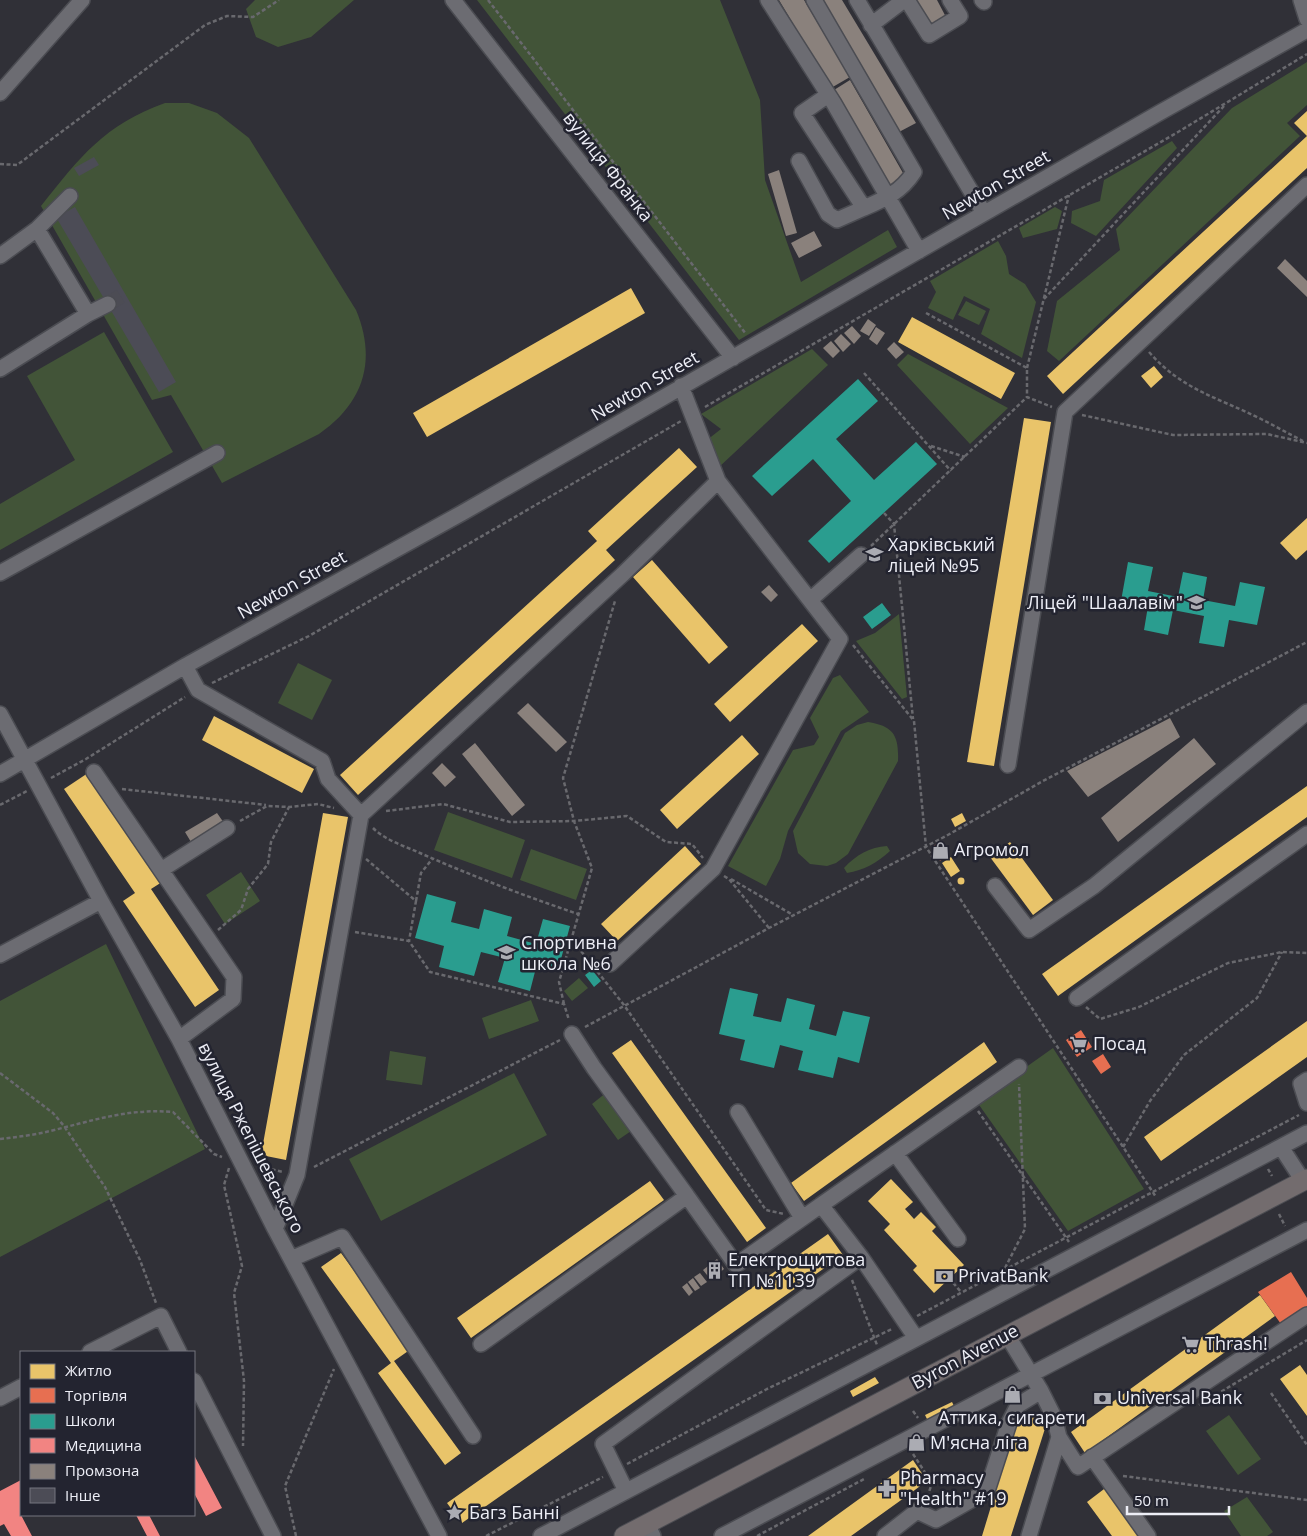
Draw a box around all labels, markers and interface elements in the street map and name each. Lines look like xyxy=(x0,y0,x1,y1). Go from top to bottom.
street label: вулиця Франка xyxy=(558,107,659,226)
street label: Newton Street xyxy=(937,144,1054,225)
street label: Newton Street xyxy=(586,345,703,426)
place label: Харківський ліцей №95 xyxy=(888,532,995,577)
street label: Newton Street xyxy=(233,544,350,624)
school or university icon: Харківський ліцей №95 xyxy=(864,545,884,565)
place label: Ліцей "Шаалавім" xyxy=(1027,590,1183,614)
school or university icon: Ліцей "Шаалавім" xyxy=(1187,593,1207,613)
place label: Агромол xyxy=(954,837,1029,861)
shop icon: Агромол xyxy=(930,840,950,860)
place label: Спортивна школа №6 xyxy=(521,930,617,975)
school or university icon: Спортивна школа №6 xyxy=(497,943,517,963)
place label: Посад xyxy=(1093,1031,1146,1055)
supermarket icon: Посад xyxy=(1069,1034,1089,1054)
street label: вулиця Ржепішевського xyxy=(193,1038,311,1237)
place label: Електрощитова ТП №1139 xyxy=(728,1247,865,1292)
building icon: Електрощитова ТП №1139 xyxy=(704,1260,724,1280)
place label: PrivatBank xyxy=(958,1263,1049,1287)
bank icon: PrivatBank xyxy=(934,1266,954,1286)
street label: Byron Avenue xyxy=(907,1318,1022,1394)
place label: Thrash! xyxy=(1205,1331,1268,1355)
supermarket icon: Thrash! xyxy=(1181,1334,1201,1354)
legend xyxy=(20,1351,195,1516)
text: Житло xyxy=(65,1360,112,1380)
text: Торгівля xyxy=(65,1385,127,1405)
shop icon: Аттика, сигарети xyxy=(1002,1385,1022,1405)
place label: Universal Bank xyxy=(1117,1385,1243,1409)
bank icon: Universal Bank xyxy=(1093,1388,1113,1408)
place label: Аттика, сигарети xyxy=(938,1405,1086,1429)
text: Школи xyxy=(65,1410,115,1430)
place label: М'ясна ліга xyxy=(930,1430,1027,1454)
shop icon: М'ясна ліга xyxy=(906,1433,926,1453)
text: Медицина xyxy=(65,1435,142,1455)
text: Промзона xyxy=(65,1460,139,1480)
place label: Pharmacy "Health" #19 xyxy=(900,1465,1007,1510)
pharmacy icon: Pharmacy "Health" #19 xyxy=(876,1478,896,1498)
scale bar xyxy=(1127,1484,1230,1516)
text: Інше xyxy=(65,1485,100,1505)
text: 50 m xyxy=(1134,1490,1169,1510)
place label: Багз Банні xyxy=(469,1500,560,1524)
place icon: Багз Банні xyxy=(445,1503,465,1523)

